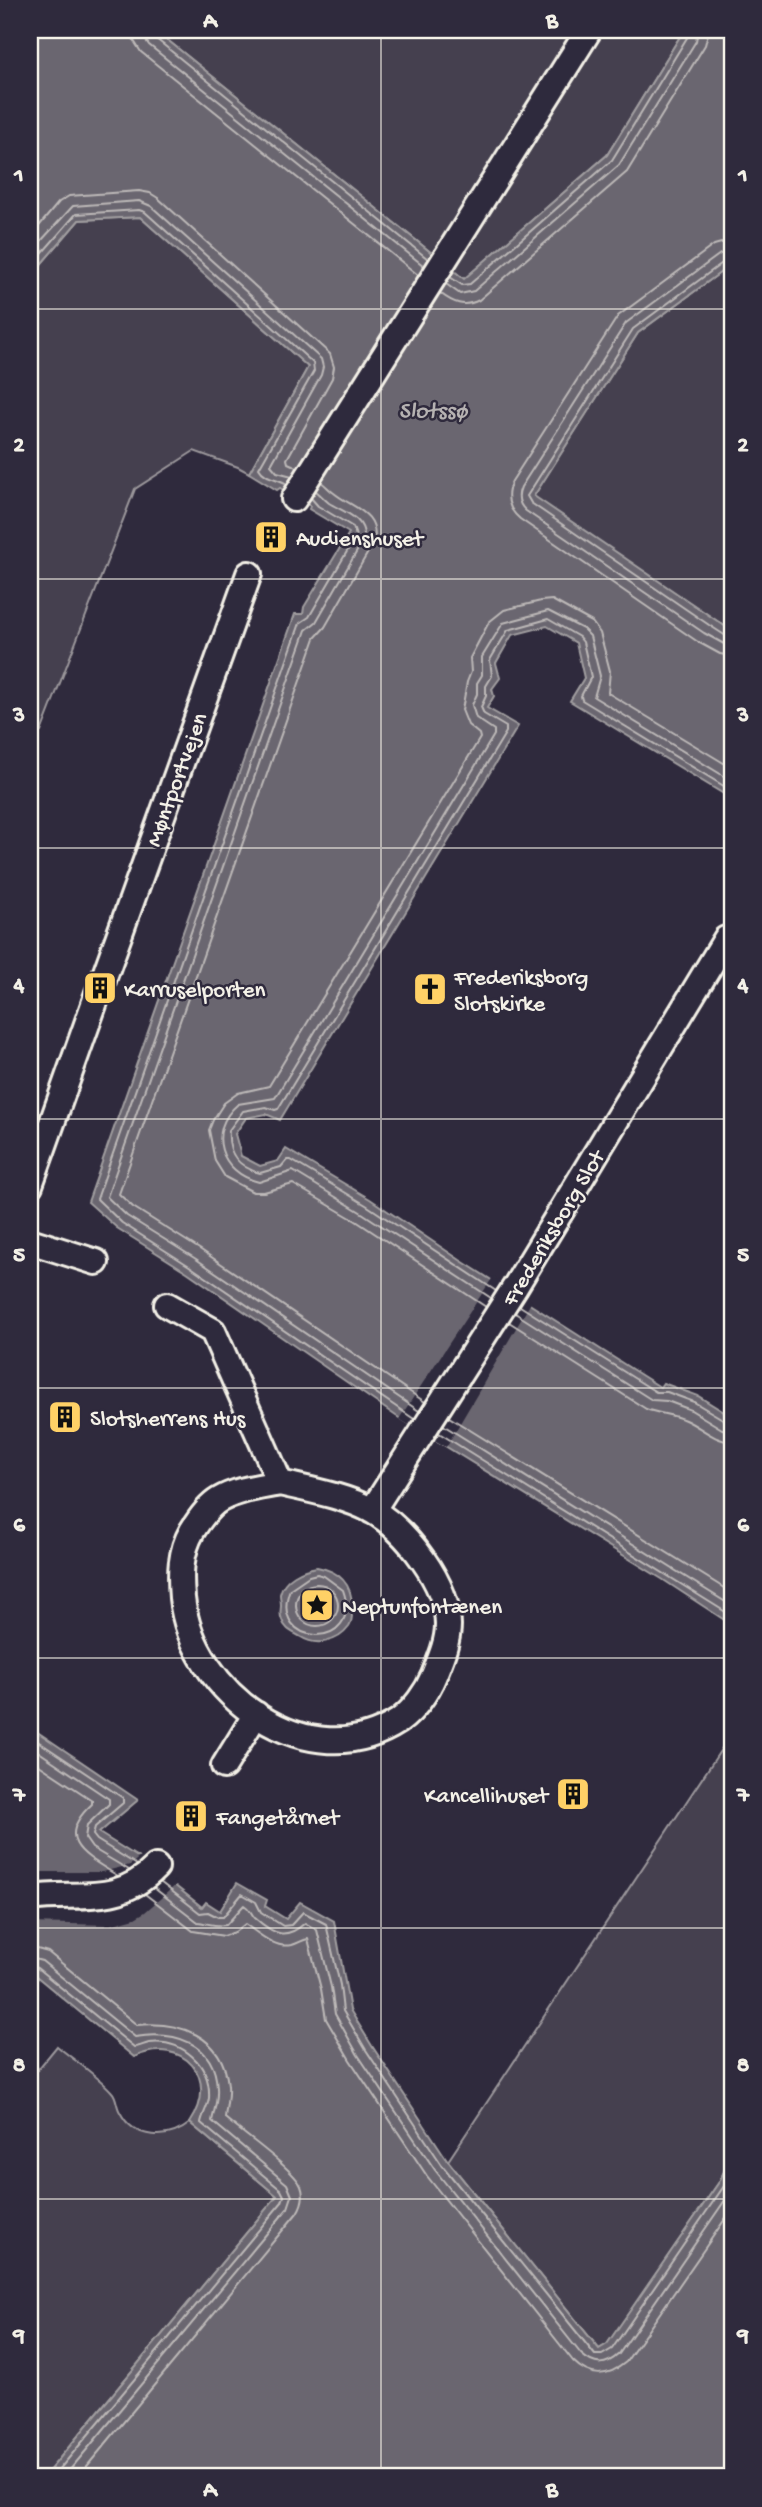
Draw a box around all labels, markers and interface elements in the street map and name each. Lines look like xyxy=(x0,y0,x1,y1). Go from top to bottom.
text: A xyxy=(202,9,218,36)
text: B xyxy=(545,9,559,36)
text: 1 xyxy=(13,163,24,190)
text: 1 xyxy=(737,163,748,190)
water label: Slotssø xyxy=(399,398,469,427)
text: 2 xyxy=(13,433,25,460)
text: 2 xyxy=(737,433,749,460)
building icon: Audienshuset xyxy=(252,518,290,556)
place label: Audienshuset xyxy=(296,527,425,554)
text: 3 xyxy=(12,703,25,730)
text: 3 xyxy=(736,703,749,730)
street label: Møntportvejen xyxy=(142,710,215,851)
place label: Frederiksborg Slotskirke xyxy=(453,966,588,1019)
building icon: Karruselporten xyxy=(81,969,119,1007)
church icon: Frederiksborg Slotskirke xyxy=(411,970,449,1008)
text: 4 xyxy=(13,973,25,1000)
text: 4 xyxy=(737,973,749,1000)
place label: Karruselporten xyxy=(124,978,266,1005)
street label: Frederiksborg Slot xyxy=(497,1145,613,1312)
text: 5 xyxy=(13,1243,25,1270)
text: 5 xyxy=(737,1243,749,1270)
building icon: Slotsherrens Hus xyxy=(46,1398,84,1436)
place label: Slotsherrens Hus xyxy=(90,1407,246,1434)
text: 6 xyxy=(13,1513,26,1540)
text: 6 xyxy=(737,1513,750,1540)
place icon: Neptunfontænen xyxy=(298,1586,336,1624)
place label: Neptunfontænen xyxy=(342,1595,502,1622)
building icon: Kancellihuset xyxy=(554,1775,592,1813)
text: 7 xyxy=(12,1783,26,1810)
text: 7 xyxy=(736,1783,750,1810)
place label: Kancellihuset xyxy=(424,1784,550,1811)
building icon: Fangetårnet xyxy=(172,1797,210,1835)
place label: Fangetårnet xyxy=(215,1806,341,1833)
text: 8 xyxy=(13,2053,26,2080)
text: 8 xyxy=(737,2053,750,2080)
text: 9 xyxy=(12,2323,25,2350)
text: 9 xyxy=(736,2323,749,2350)
text: A xyxy=(202,2478,218,2505)
text: B xyxy=(545,2478,559,2505)

